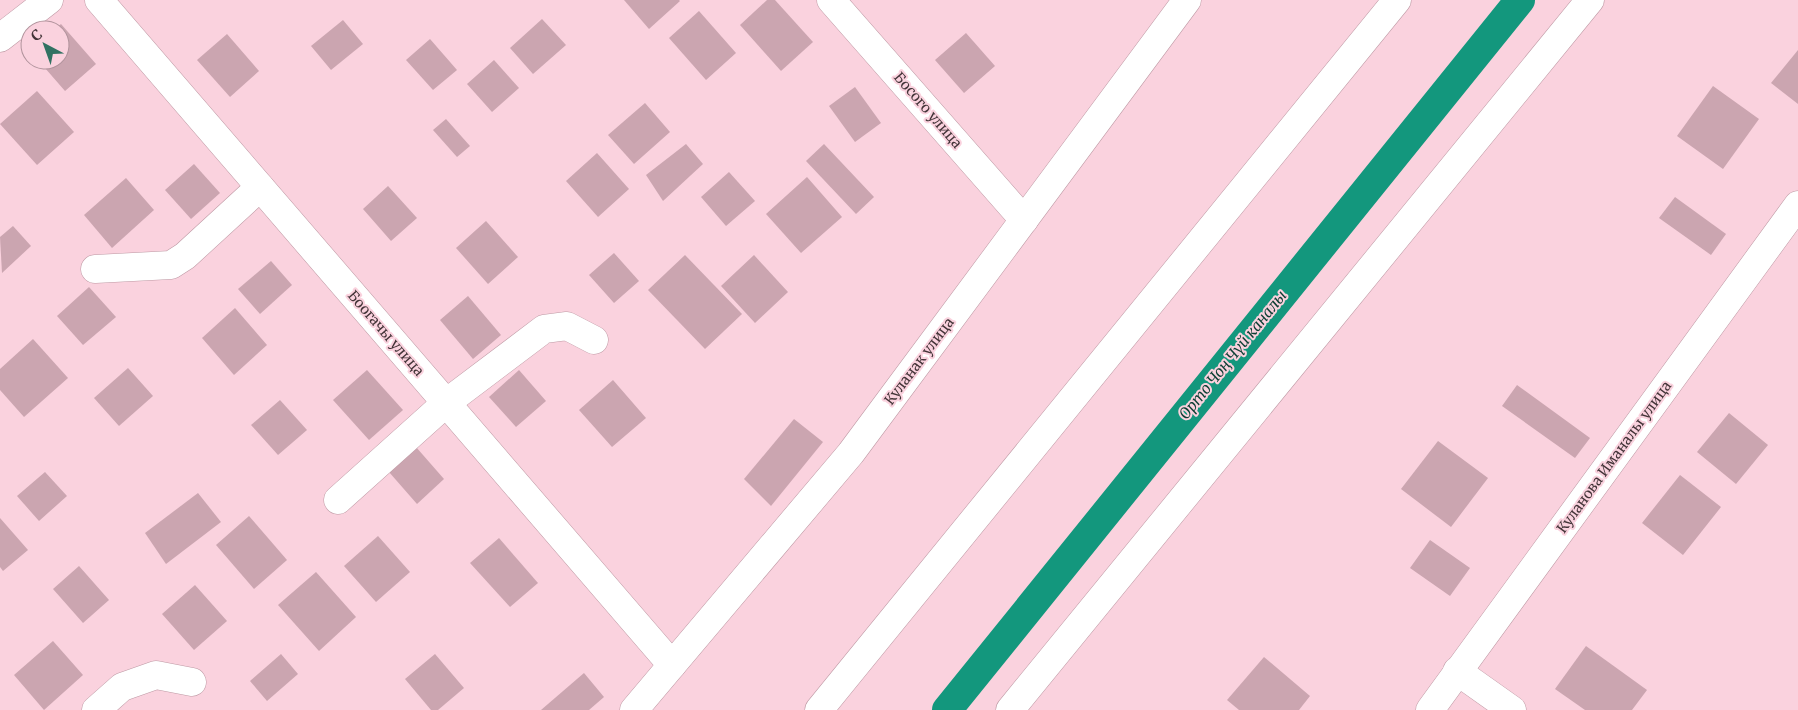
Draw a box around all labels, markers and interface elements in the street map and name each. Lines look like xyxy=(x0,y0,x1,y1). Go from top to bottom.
north arrow xyxy=(20,20,70,70)
text: С xyxy=(27,25,46,45)
street label: Босого улица xyxy=(890,68,966,152)
street label: Боогачы улица xyxy=(344,286,428,380)
water label: Орто Чоң Чүй каналы xyxy=(1175,286,1291,423)
street label: Куланак улица xyxy=(880,313,958,408)
street label: Куланова Иманалы улица xyxy=(1553,377,1676,537)

